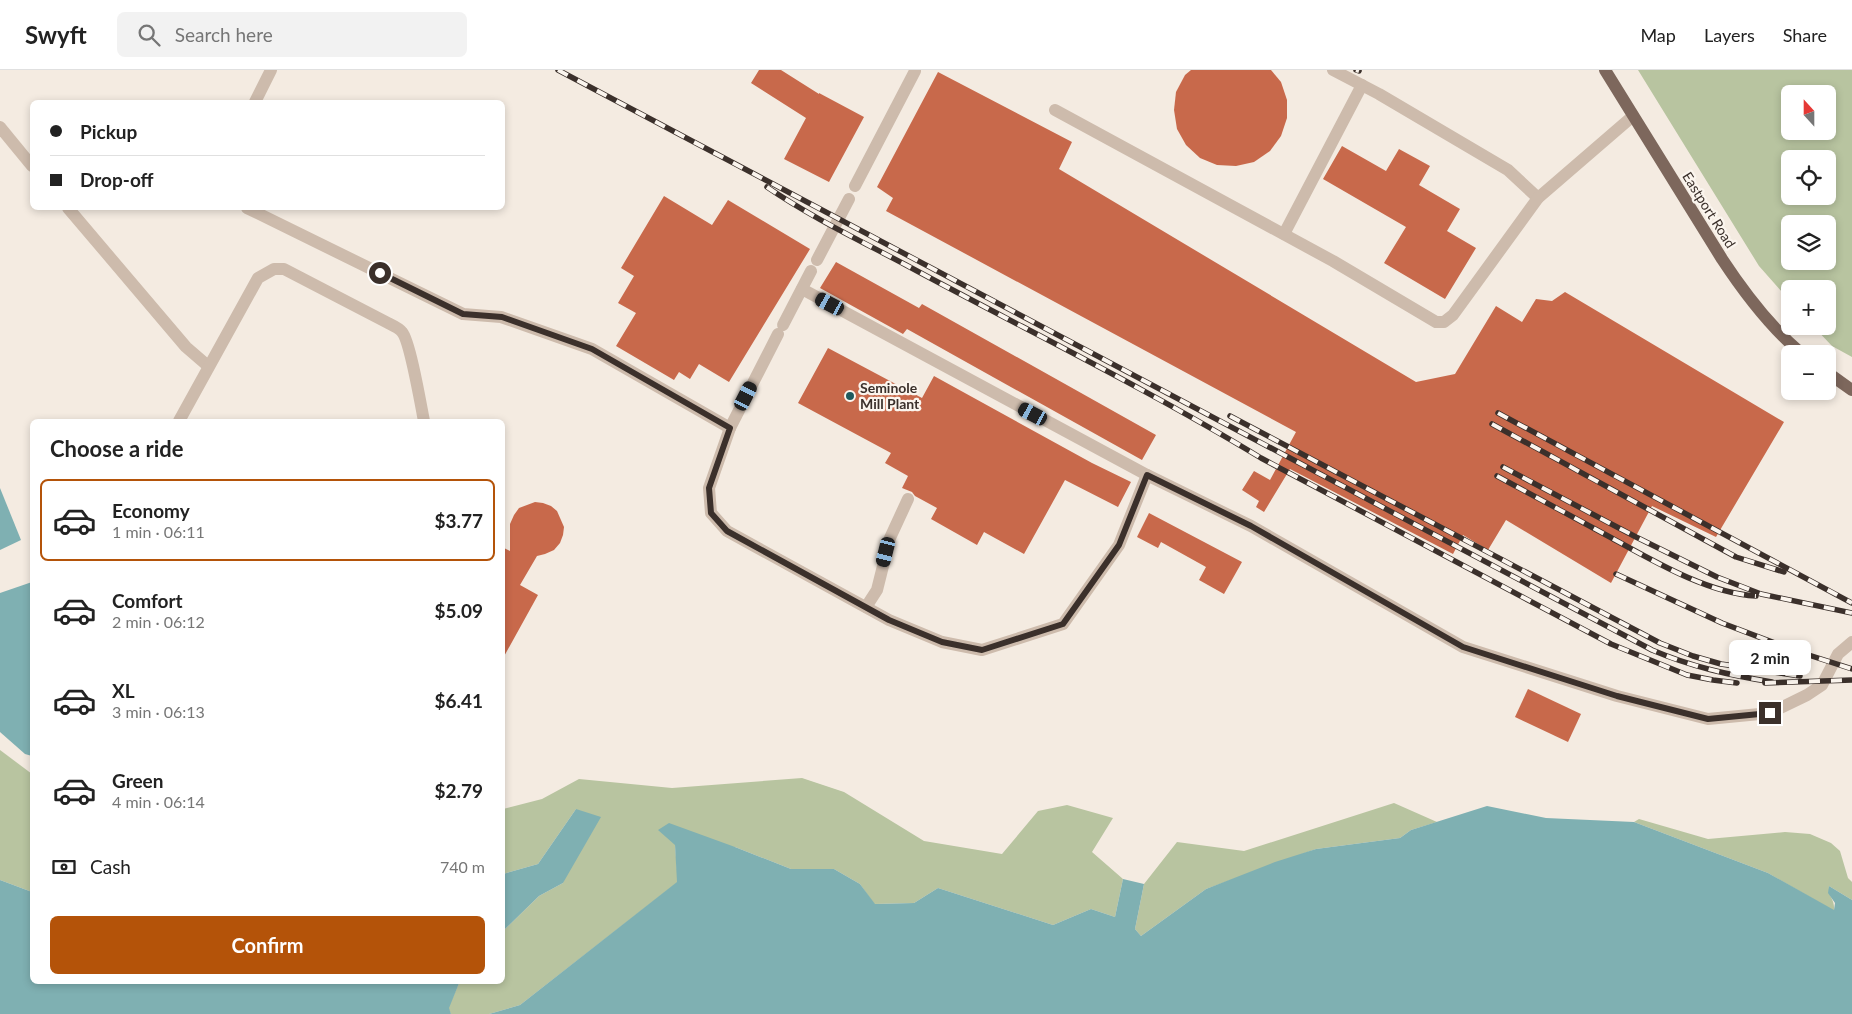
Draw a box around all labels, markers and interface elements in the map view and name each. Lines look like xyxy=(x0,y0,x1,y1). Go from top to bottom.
search box xyxy=(117,12,467,57)
text: Swyft xyxy=(25,20,87,49)
icon: search xyxy=(135,21,163,49)
text: Search here xyxy=(175,23,273,46)
text: Map xyxy=(1640,24,1676,46)
text: Layers xyxy=(1704,24,1755,46)
text: Share xyxy=(1783,24,1827,46)
north arrow xyxy=(1781,85,1836,140)
map controls xyxy=(1781,85,1836,400)
text: Pickup xyxy=(80,120,137,143)
button: locate xyxy=(1781,150,1836,205)
text: Drop-off xyxy=(80,168,154,191)
street label: Eastport Road xyxy=(1679,169,1740,251)
button: layers xyxy=(1781,215,1836,270)
route start xyxy=(369,262,391,284)
button: + xyxy=(1781,280,1836,335)
car xyxy=(813,290,846,318)
button: − xyxy=(1781,345,1836,400)
car xyxy=(732,379,759,413)
place label: Seminole Mill Plant xyxy=(860,379,920,412)
marker: Seminole Mill Plant xyxy=(844,390,856,402)
car xyxy=(1016,400,1049,428)
text: Choose a ride xyxy=(50,435,184,462)
icon: car xyxy=(52,498,97,543)
text: Economy xyxy=(112,499,190,522)
text: $3.77 xyxy=(434,509,483,532)
text: 1 min · 06:11 xyxy=(112,522,205,541)
car xyxy=(875,536,896,568)
icon: car xyxy=(52,588,97,633)
text: Comfort xyxy=(112,589,183,612)
text: $5.09 xyxy=(434,599,483,622)
text: 2 min · 06:12 xyxy=(112,612,205,631)
callout: 2 min xyxy=(1729,640,1811,676)
text: 2 min xyxy=(1750,648,1790,667)
icon: car xyxy=(52,678,97,723)
text: XL xyxy=(112,679,135,702)
text: $6.41 xyxy=(434,689,483,712)
text: 3 min · 06:13 xyxy=(112,702,205,721)
route end xyxy=(1759,702,1781,724)
icon: car xyxy=(52,768,97,813)
text: Green xyxy=(112,769,163,792)
text: $2.79 xyxy=(434,779,483,802)
text: 4 min · 06:14 xyxy=(112,792,205,811)
icon: cash xyxy=(50,853,78,881)
text: Cash xyxy=(90,855,131,878)
text: 740 m xyxy=(440,857,485,876)
button: Confirm xyxy=(50,916,485,974)

